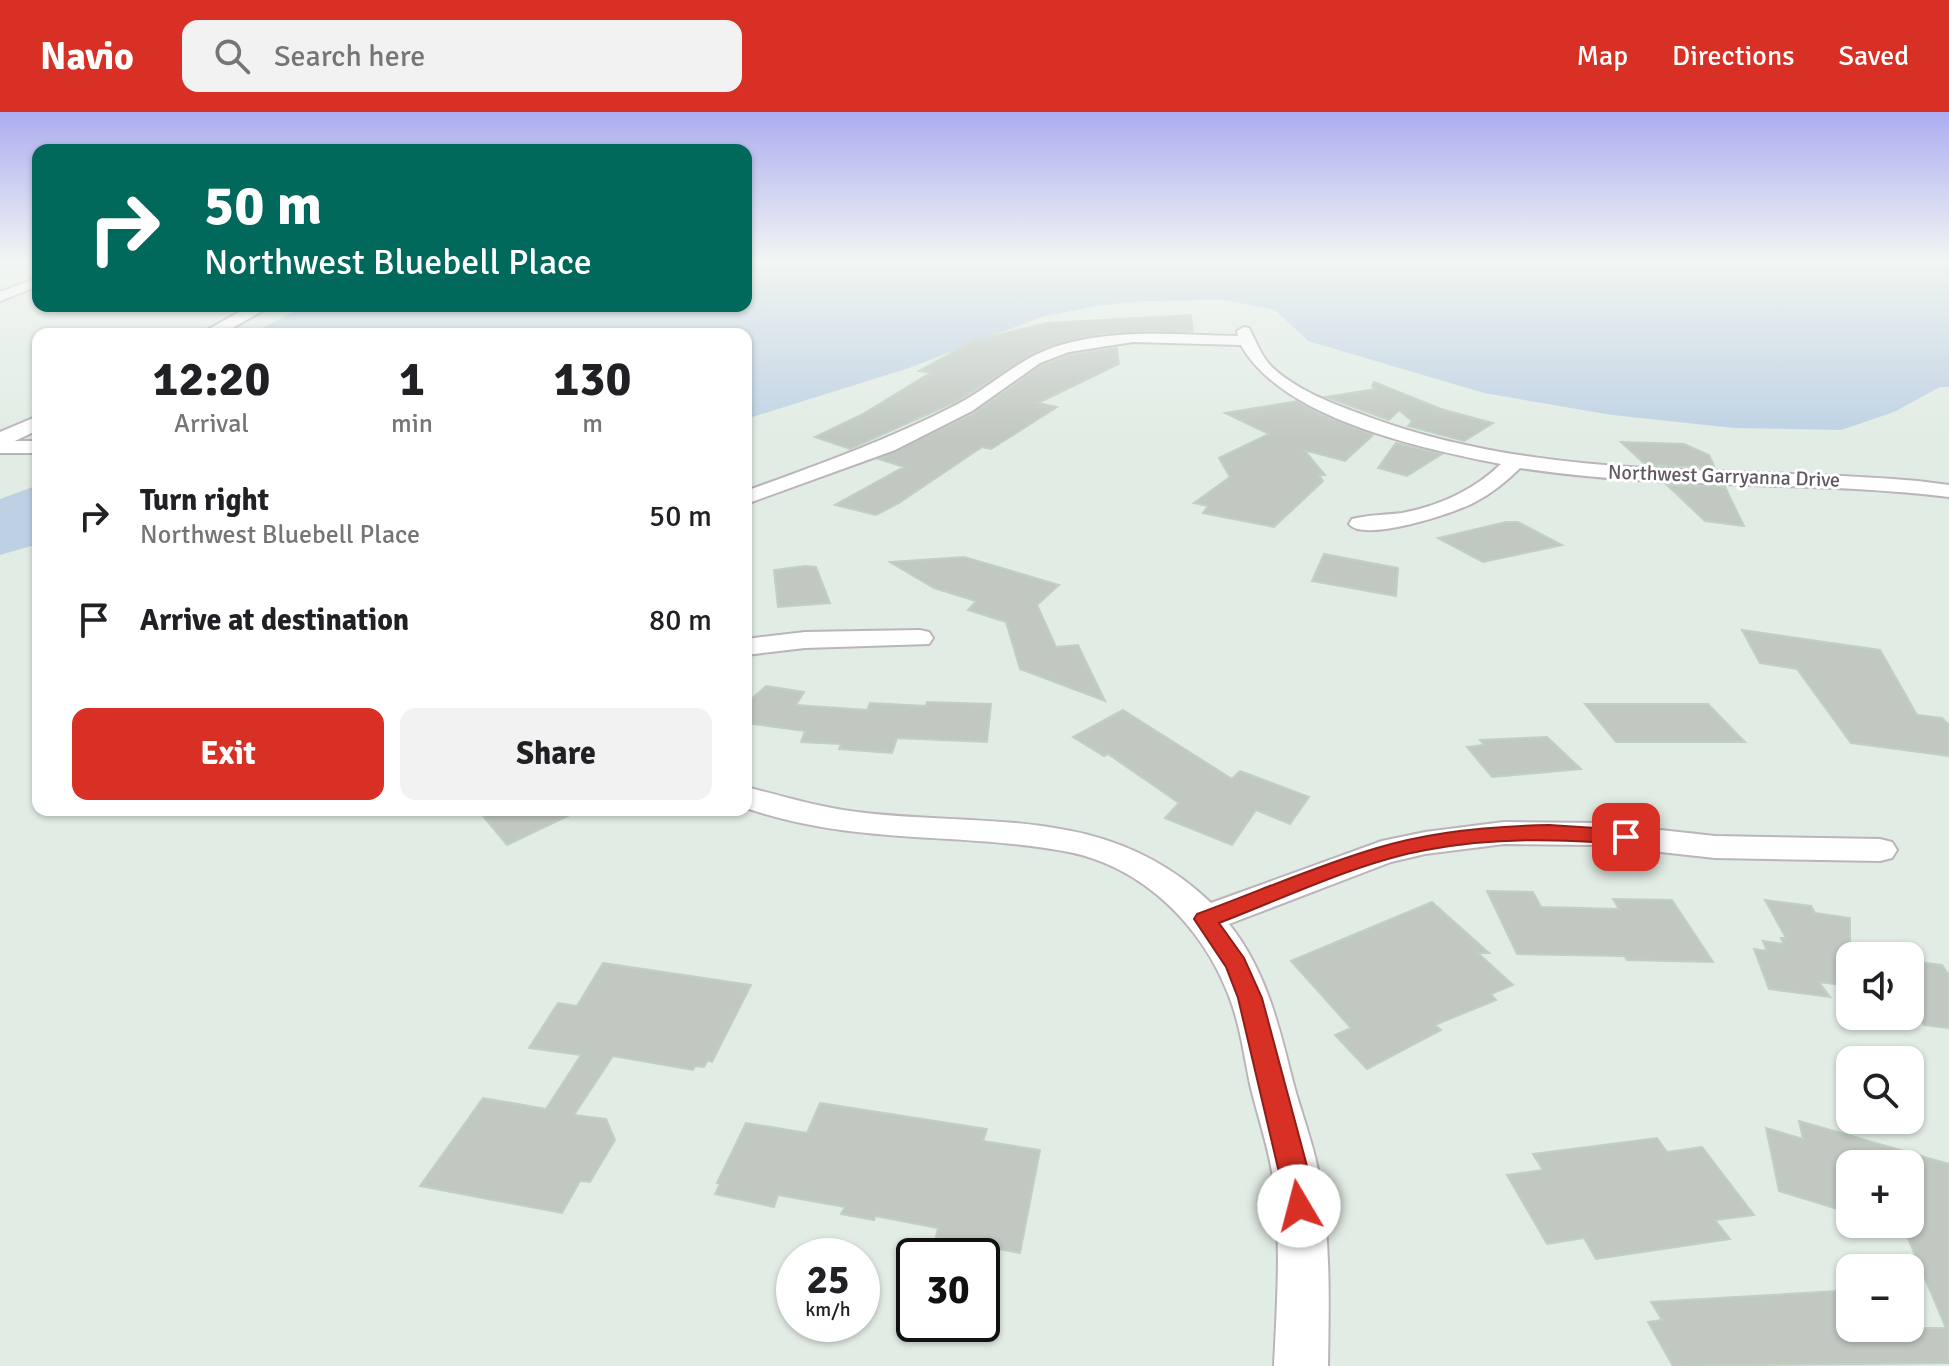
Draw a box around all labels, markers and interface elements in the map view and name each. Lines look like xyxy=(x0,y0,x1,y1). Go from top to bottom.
search box xyxy=(182,20,742,92)
text: Navio xyxy=(40,33,134,80)
icon: search xyxy=(210,34,254,78)
text: Search here xyxy=(274,38,425,75)
text: Map xyxy=(1576,39,1628,73)
text: Directions xyxy=(1672,39,1794,73)
text: Saved xyxy=(1838,39,1909,73)
text: 50 m xyxy=(204,171,322,240)
icon: right xyxy=(72,176,176,280)
text: Northwest Bluebell Place xyxy=(204,240,592,285)
text: 12:20 xyxy=(153,350,270,409)
text: 1 xyxy=(399,350,425,409)
text: 130 xyxy=(554,350,631,409)
text: Arrival xyxy=(174,408,249,440)
text: min xyxy=(391,408,433,440)
text: m xyxy=(582,408,603,440)
street label: Northwest Garryanna Drive xyxy=(1608,459,1840,493)
text: Turn right xyxy=(140,482,269,519)
icon: right xyxy=(72,494,116,538)
text: 50 m xyxy=(649,498,712,535)
text: Northwest Bluebell Place xyxy=(140,519,420,551)
icon: arrive xyxy=(72,598,116,642)
text: Arrive at destination xyxy=(140,602,409,639)
text: 80 m xyxy=(649,602,712,639)
button: Exit xyxy=(72,708,384,800)
button: Share xyxy=(400,708,712,800)
pin xyxy=(1592,803,1660,871)
icon: arrive xyxy=(1604,815,1648,859)
map controls xyxy=(1836,942,1924,1342)
button: sound xyxy=(1836,942,1924,1030)
button: search xyxy=(1836,1046,1924,1134)
button: + xyxy=(1836,1150,1924,1238)
position arrow xyxy=(1257,1164,1341,1248)
speed limit sign: 30 xyxy=(896,1238,1000,1342)
button: − xyxy=(1836,1254,1924,1342)
text: 25 xyxy=(806,1255,850,1305)
text: km/h xyxy=(805,1297,851,1322)

